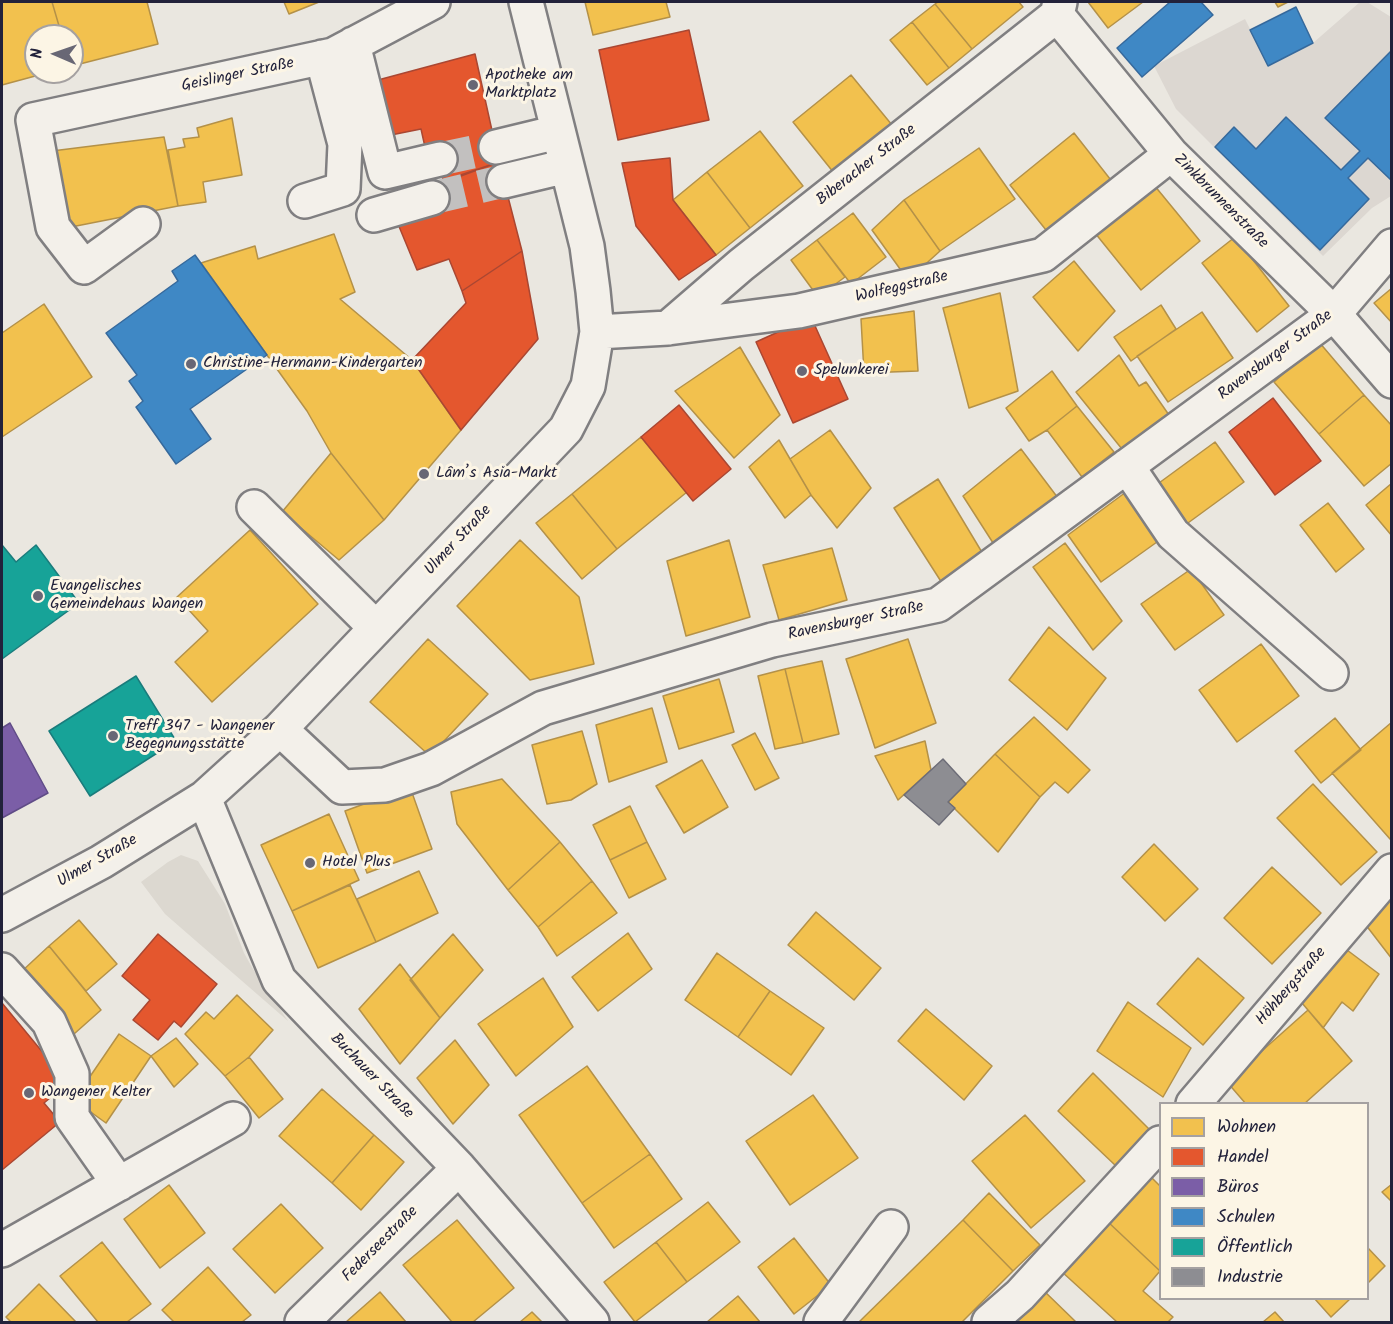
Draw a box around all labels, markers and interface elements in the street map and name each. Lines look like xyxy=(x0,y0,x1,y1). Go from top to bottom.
north arrow xyxy=(24,24,84,84)
text: N xyxy=(25,48,50,59)
street label: Geislinger Straße xyxy=(180,55,296,97)
place label: Apotheke am Marktplatz xyxy=(485,66,573,104)
marker: Apotheke am Marktplatz xyxy=(466,78,480,92)
street label: Biberacher Straße xyxy=(813,121,921,211)
street label: Zinkbrunnenstraße xyxy=(1169,151,1271,253)
street label: Wolfeggstraße xyxy=(854,268,950,308)
street label: Ravensburger Straße xyxy=(1215,307,1337,405)
place label: Christine-Hermann-Kindergarten xyxy=(203,354,423,374)
marker: Christine-Hermann-Kindergarten xyxy=(184,357,198,371)
place label: Spelunkerei xyxy=(814,361,888,381)
marker: Spelunkerei xyxy=(795,364,809,378)
place label: Lâm’s Asia-Markt xyxy=(436,464,557,484)
marker: Lâm’s Asia-Markt xyxy=(417,467,431,481)
street label: Ulmer Straße xyxy=(422,502,496,580)
place label: Evangelisches Gemeindehaus Wangen xyxy=(50,577,203,615)
marker: Evangelisches Gemeindehaus Wangen xyxy=(31,589,45,603)
street label: Ravensburger Straße xyxy=(786,598,926,646)
place label: Treff 347 - Wangener Begegnungsstätte xyxy=(125,717,274,755)
marker: Treff 347 - Wangener Begegnungsstätte xyxy=(106,729,120,743)
street label: Ulmer Straße xyxy=(55,831,141,893)
place label: Hotel Plus xyxy=(322,853,391,873)
marker: Hotel Plus xyxy=(303,856,317,870)
street label: Höhbergstraße xyxy=(1253,944,1331,1030)
street label: Buchauer Straße xyxy=(325,1030,417,1124)
place label: Wangener Kelter xyxy=(41,1083,151,1103)
marker: Wangener Kelter xyxy=(22,1086,36,1100)
legend xyxy=(1159,1102,1369,1300)
text: Wohnen xyxy=(1217,1113,1276,1142)
text: Handel xyxy=(1217,1143,1269,1172)
text: Büros xyxy=(1217,1173,1259,1202)
street label: Federseestraße xyxy=(339,1203,423,1287)
text: Schulen xyxy=(1217,1203,1275,1232)
text: Öffentlich xyxy=(1217,1233,1293,1262)
text: Industrie xyxy=(1217,1263,1283,1292)

